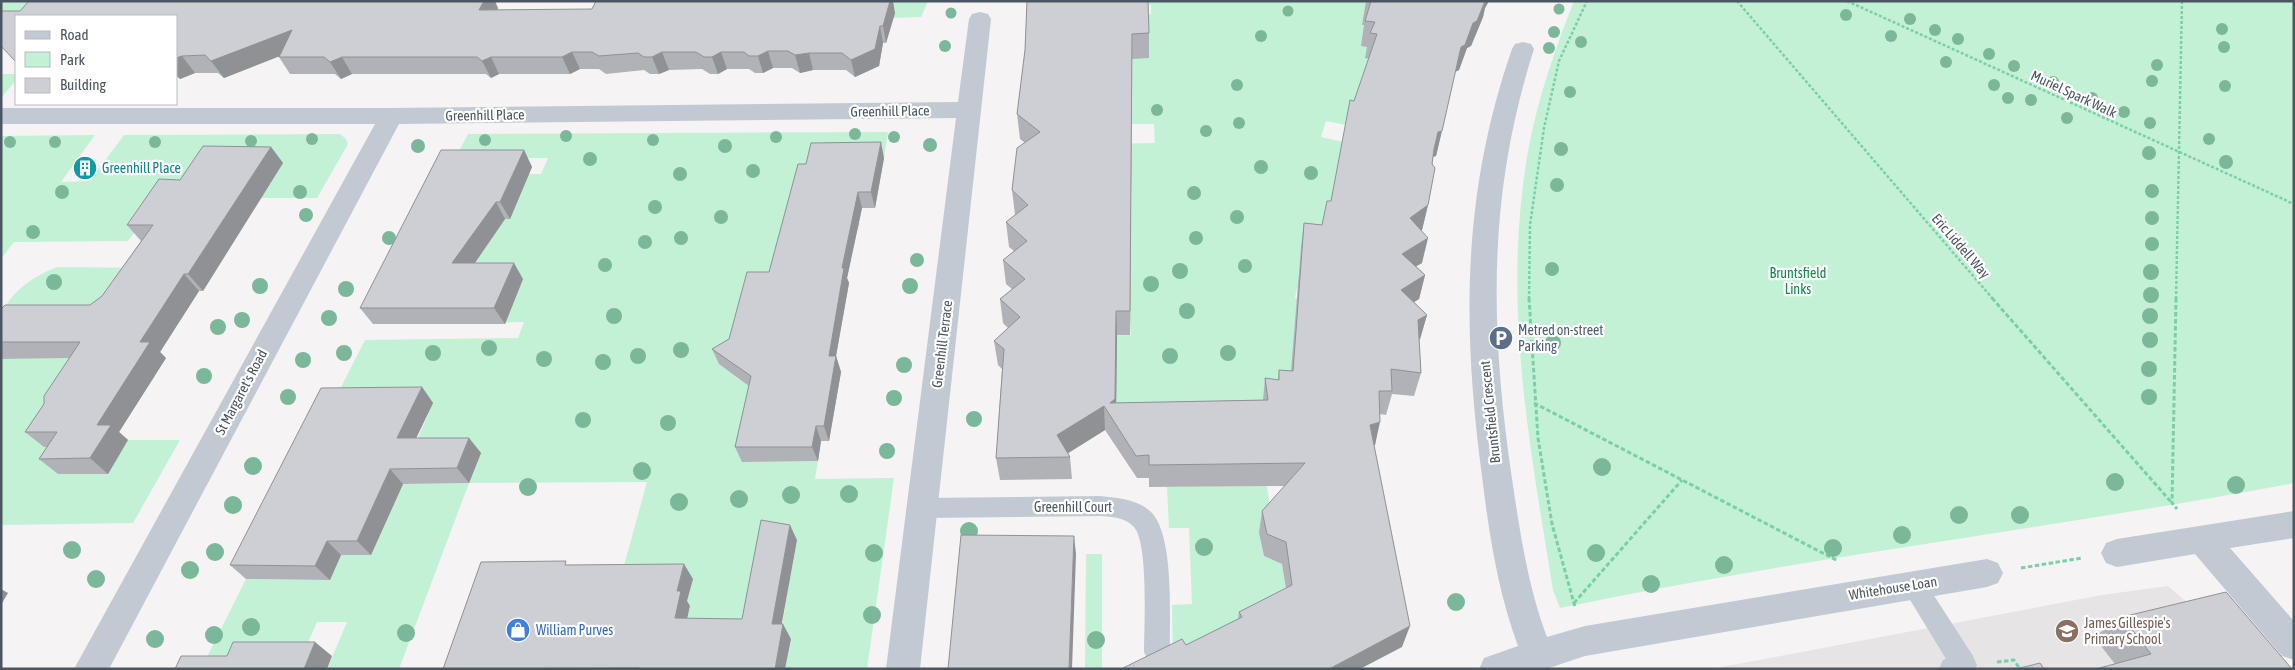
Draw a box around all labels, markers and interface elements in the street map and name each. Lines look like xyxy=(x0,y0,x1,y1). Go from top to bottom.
legend xyxy=(15,15,178,105)
text: Road xyxy=(60,26,89,43)
text: Park xyxy=(60,51,85,68)
street label: Muriel Spark Walk xyxy=(2029,67,2119,121)
text: Building xyxy=(60,76,106,93)
street label: Greenhill Place xyxy=(850,102,930,120)
street label: Greenhill Place xyxy=(445,106,525,124)
building icon: Greenhill Place xyxy=(72,155,98,181)
place label: Greenhill Place xyxy=(102,160,181,176)
street label: Eric Liddell Way xyxy=(1929,211,1993,282)
park label: Bruntsfield Links xyxy=(1770,265,1826,297)
street label: Greenhill Terrace xyxy=(929,299,955,389)
place label: Metred on-street Parking xyxy=(1518,322,1603,354)
parking icon: Metred on-street Parking xyxy=(1488,325,1514,351)
street label: St Margaret's Road xyxy=(212,347,270,437)
street label: Bruntsfield Crescent xyxy=(1477,360,1503,464)
street label: Greenhill Court xyxy=(1034,499,1112,515)
street label: Whitehouse Loan xyxy=(1848,573,1938,603)
place label: James Gillespie's Primary School xyxy=(2084,615,2171,647)
shop icon: William Purves xyxy=(505,617,531,643)
school or university icon: James Gillespie's Primary School xyxy=(2054,618,2080,644)
place label: William Purves xyxy=(536,622,613,638)

